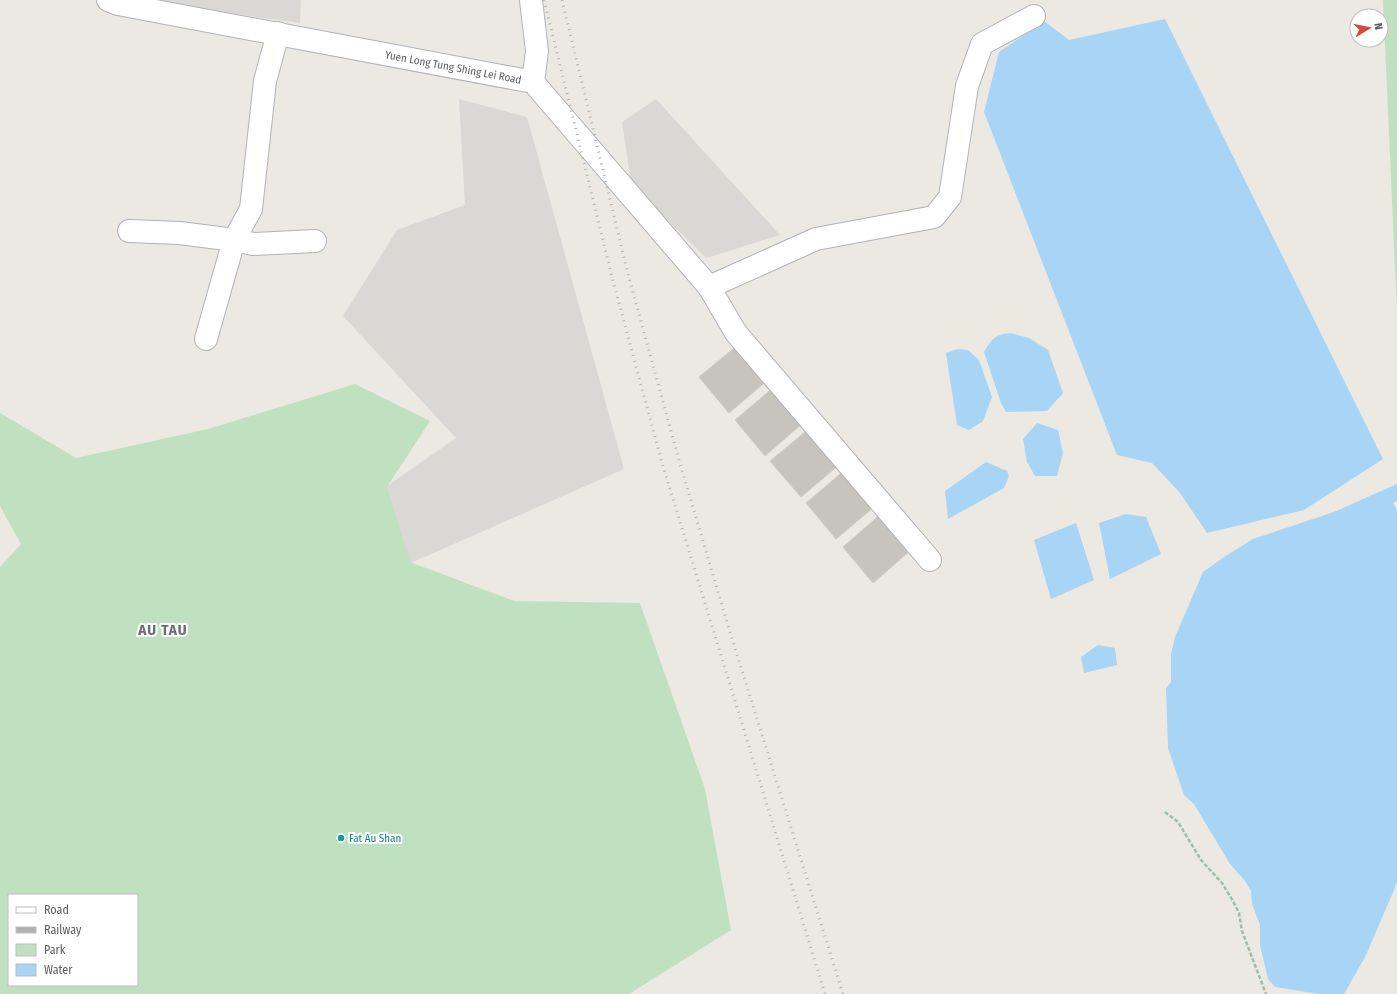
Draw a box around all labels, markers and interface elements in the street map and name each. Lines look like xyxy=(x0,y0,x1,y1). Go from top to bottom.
north arrow xyxy=(1349,8,1389,48)
text: N xyxy=(1371,22,1385,31)
street label: Yuen Long Tung Shing Lei Road xyxy=(384,48,523,87)
district label: AU TAU xyxy=(137,621,188,639)
place label: Fat Au Shan xyxy=(349,832,401,845)
marker: Fat Au Shan xyxy=(336,833,346,843)
legend xyxy=(8,894,138,986)
text: Road xyxy=(44,903,69,917)
text: Railway xyxy=(44,923,82,937)
text: Park xyxy=(44,943,66,957)
text: Water xyxy=(44,963,73,977)

